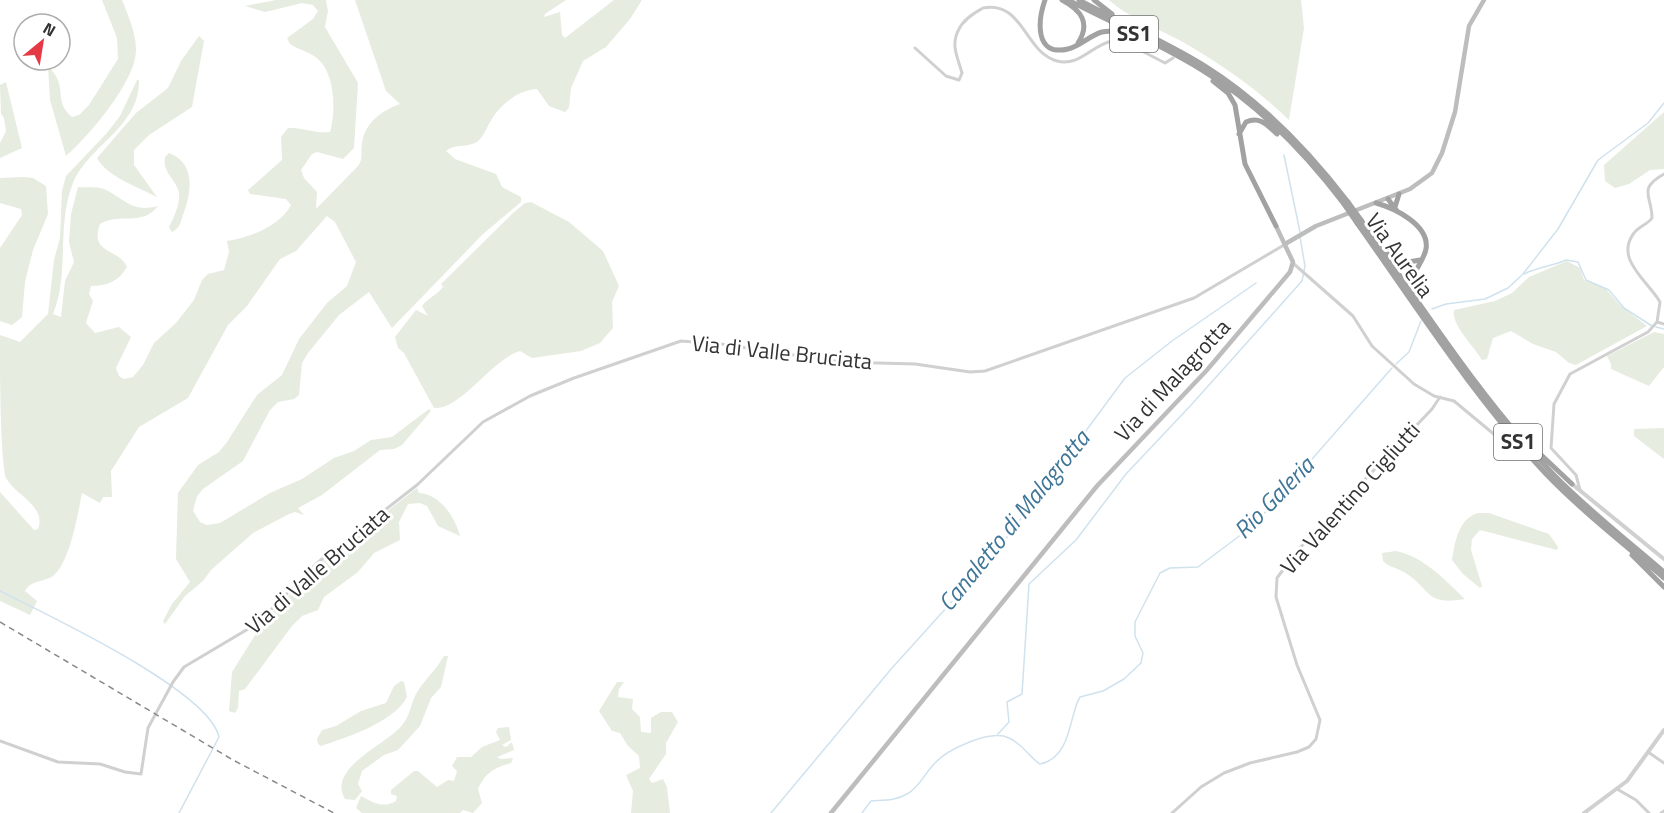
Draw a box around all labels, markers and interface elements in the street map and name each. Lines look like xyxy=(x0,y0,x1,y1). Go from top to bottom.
north arrow xyxy=(12,12,72,72)
text: N xyxy=(39,16,60,42)
road number: SS1 xyxy=(1110,16,1158,52)
street label: Via Aurelia xyxy=(1358,205,1442,305)
street label: Via di Malagrotta xyxy=(1106,311,1238,449)
street label: Via di Valle Bruciata xyxy=(690,326,874,378)
street label: Via Valentino Cigliutti xyxy=(1272,414,1428,582)
water label: Canaletto di Malagrotta xyxy=(929,420,1099,619)
road number: SS1 xyxy=(1494,424,1542,460)
water label: Rio Galeria xyxy=(1225,447,1323,547)
street label: Via di Valle Bruciata xyxy=(237,498,397,642)

